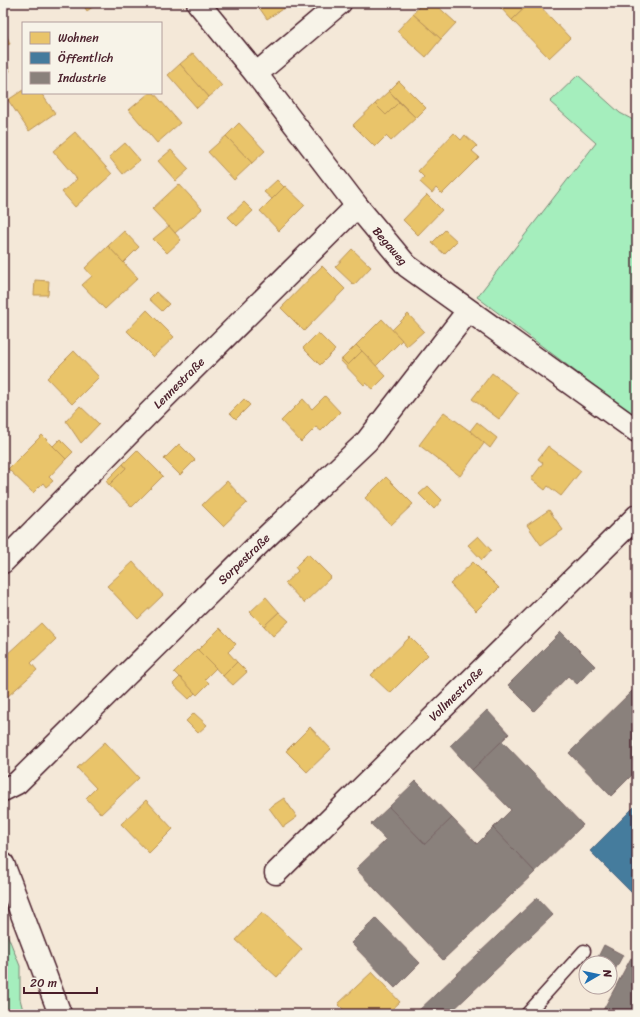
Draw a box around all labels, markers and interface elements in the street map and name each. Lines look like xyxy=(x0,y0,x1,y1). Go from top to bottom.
legend xyxy=(22,22,162,94)
text: Wohnen xyxy=(58,27,99,49)
text: Öffentlich xyxy=(58,47,113,69)
text: Industrie xyxy=(57,67,106,89)
street label: Begaweg xyxy=(367,221,413,271)
street label: Lennestraße xyxy=(148,352,210,414)
street label: Sorpestraße xyxy=(212,528,276,590)
street label: Vollmestraße xyxy=(423,661,489,727)
north arrow xyxy=(578,955,618,995)
text: N xyxy=(597,967,617,979)
scale bar xyxy=(24,969,97,995)
text: 20 m xyxy=(30,972,57,994)

